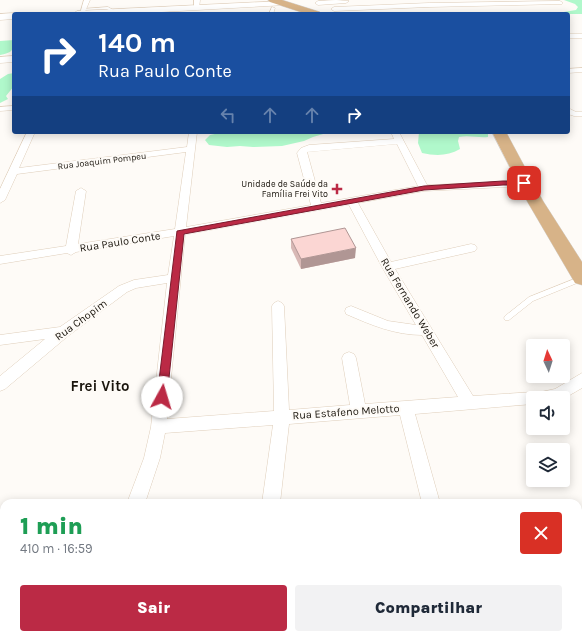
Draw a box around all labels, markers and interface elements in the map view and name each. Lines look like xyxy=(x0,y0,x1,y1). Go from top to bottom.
text: 140 m xyxy=(98,26,176,59)
icon: right xyxy=(32,28,84,80)
text: Rua Paulo Conte xyxy=(98,60,232,82)
icon: left xyxy=(217,104,239,126)
icon: ahead xyxy=(259,104,281,126)
icon: ahead xyxy=(301,104,323,126)
icon: right xyxy=(343,104,365,126)
street label: Rua Joaquim Pompeu xyxy=(57,151,147,172)
pin xyxy=(507,166,541,200)
icon: arrive xyxy=(513,172,535,194)
place label: Unidade de Saúde da Família Frei Vito xyxy=(241,179,328,199)
marker: Unidade de Saúde da Família Frei Vito xyxy=(331,183,343,195)
street label: Rua Paulo Conte xyxy=(79,229,162,255)
street label: Rua Fernando Weber xyxy=(378,256,442,350)
street label: Rua Chopim xyxy=(52,297,110,343)
north arrow xyxy=(526,339,570,383)
map controls xyxy=(526,339,570,487)
position arrow xyxy=(141,376,183,418)
district label: Frei Vito xyxy=(70,377,130,395)
button: sound xyxy=(526,391,570,435)
street label: Rua Estafeno Melotto xyxy=(292,402,400,422)
button: layers xyxy=(526,443,570,487)
text: 1 min xyxy=(20,512,83,540)
button: close xyxy=(520,512,562,554)
text: 410 m · 16:59 xyxy=(20,541,93,556)
button: Sair xyxy=(20,585,287,631)
button: Compartilhar xyxy=(295,585,562,631)

